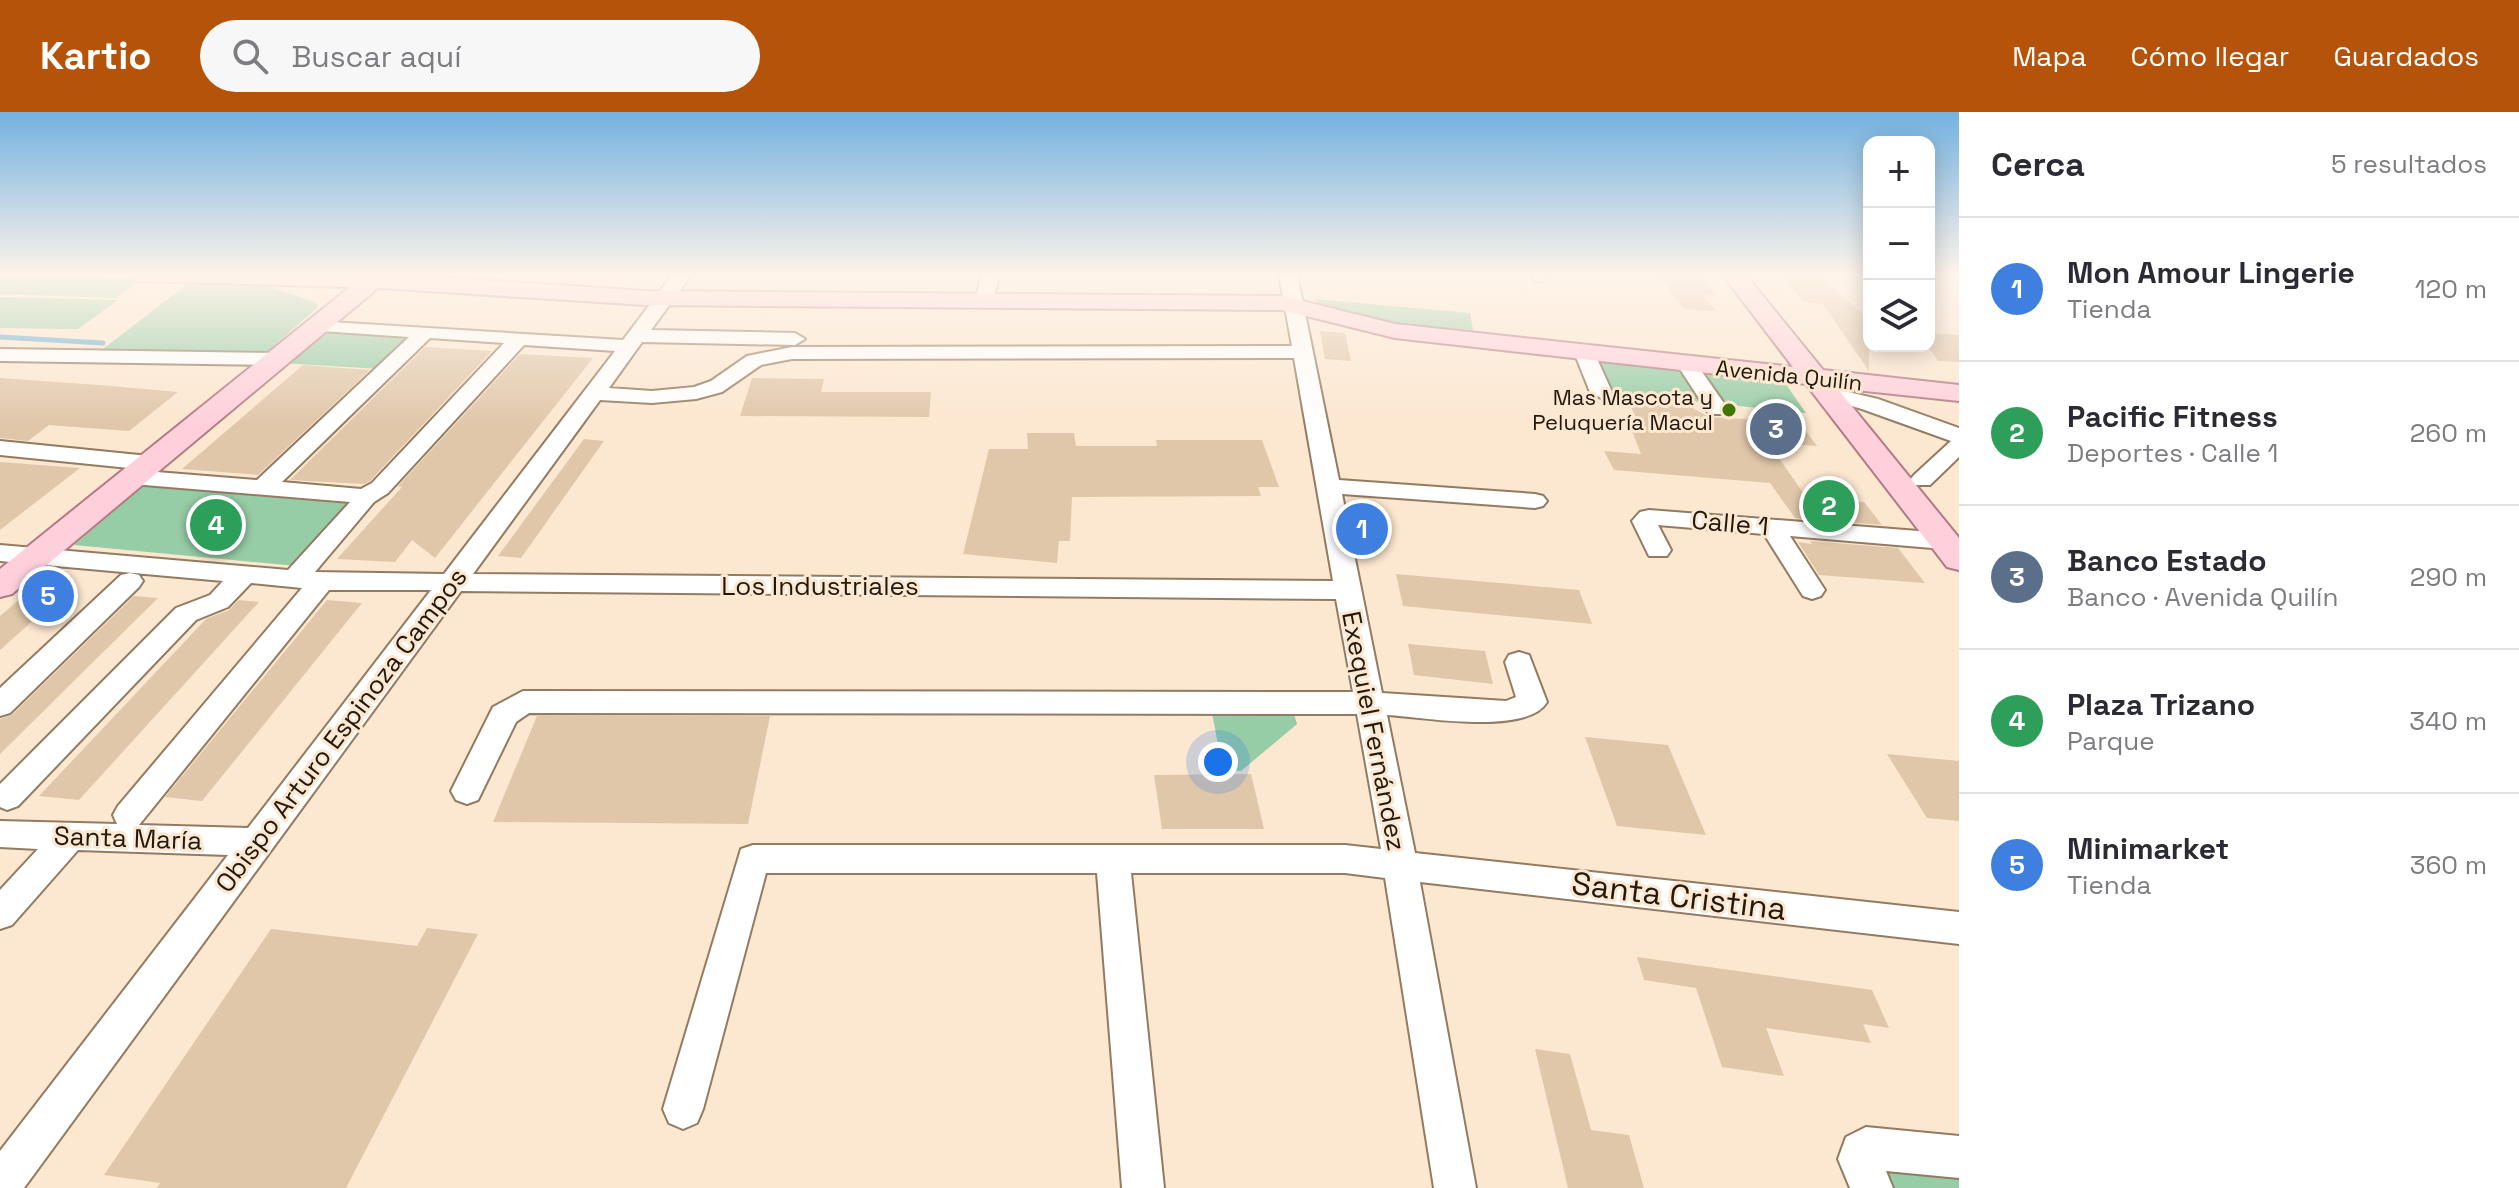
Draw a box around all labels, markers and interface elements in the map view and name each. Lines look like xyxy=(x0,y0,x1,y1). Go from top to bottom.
search box xyxy=(200,20,760,92)
text: Kartio xyxy=(40,32,152,80)
icon: search xyxy=(228,34,272,78)
text: Buscar aquí xyxy=(292,37,462,76)
text: Mapa xyxy=(2012,38,2087,74)
text: Cómo llegar xyxy=(2131,38,2289,74)
text: Guardados xyxy=(2333,38,2479,74)
map controls xyxy=(1863,136,1935,352)
button: + xyxy=(1863,136,1935,208)
text: Cerca xyxy=(1991,143,2085,186)
text: 5 resultados xyxy=(2331,147,2487,181)
button: − xyxy=(1863,208,1935,280)
text: Mon Amour Lingerie xyxy=(2067,253,2355,292)
text: 1 xyxy=(2011,272,2023,306)
text: 120 m xyxy=(2415,272,2487,306)
button: layers xyxy=(1863,280,1935,352)
text: Tienda xyxy=(2067,292,2151,326)
street label: Avenida Quilín xyxy=(1714,353,1864,397)
place label: Mas Mascota y Peluquería Macul xyxy=(1532,383,1713,436)
text: Pacific Fitness xyxy=(2067,397,2278,436)
pin: 3 xyxy=(1750,399,1802,459)
marker: Mas Mascota y Peluquería Macul xyxy=(1720,401,1738,419)
text: 2 xyxy=(2009,416,2025,450)
text: 260 m xyxy=(2410,416,2487,450)
text: Deportes · Calle 1 xyxy=(2067,436,2278,470)
pin: 2 xyxy=(1803,476,1855,536)
pin: 4 xyxy=(190,495,242,555)
pin: 1 xyxy=(1336,499,1388,559)
street label: Calle 1 xyxy=(1690,503,1770,543)
text: Banco Estado xyxy=(2067,541,2267,580)
text: 3 xyxy=(2009,560,2025,594)
text: 290 m xyxy=(2410,560,2487,594)
street label: Obispo Arturo Espinoza Campos xyxy=(208,561,474,899)
pin: 5 xyxy=(22,566,74,626)
street label: Los Industriales xyxy=(721,569,919,603)
text: Banco · Avenida Quilín xyxy=(2067,580,2338,614)
street label: Exequiel Fernández xyxy=(1334,608,1414,854)
text: Plaza Trizano xyxy=(2067,685,2255,724)
text: 4 xyxy=(2009,704,2025,738)
text: 340 m xyxy=(2409,704,2487,738)
text: Parque xyxy=(2067,724,2155,758)
your location xyxy=(1198,742,1238,782)
street label: Santa María xyxy=(53,818,203,858)
text: Minimarket xyxy=(2067,829,2229,868)
text: 5 xyxy=(2009,848,2025,882)
text: 360 m xyxy=(2410,848,2487,882)
street label: Santa Cristina xyxy=(1569,863,1789,929)
text: Tienda xyxy=(2067,868,2151,902)

